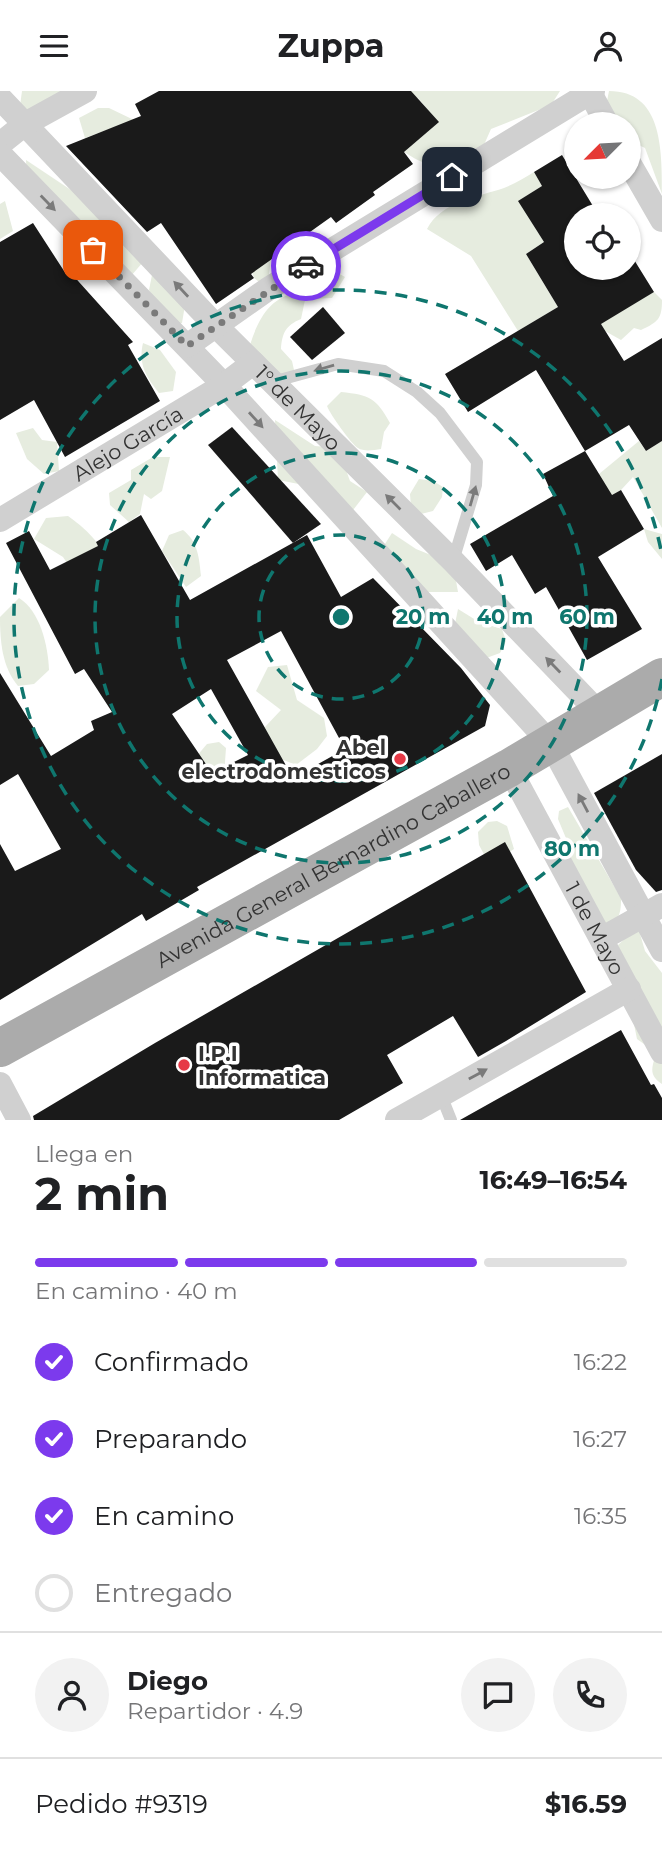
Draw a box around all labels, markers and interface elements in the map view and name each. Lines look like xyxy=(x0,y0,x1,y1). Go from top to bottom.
text: Zuppa xyxy=(278,26,384,65)
icon: menu xyxy=(35,27,73,65)
icon: person xyxy=(589,27,627,65)
north arrow xyxy=(564,112,640,189)
map controls xyxy=(564,112,641,280)
pin xyxy=(422,147,482,207)
icon: home xyxy=(433,158,471,196)
one-way arrow xyxy=(39,194,55,211)
button: locate xyxy=(564,203,641,280)
pin xyxy=(63,220,123,280)
icon: bag xyxy=(74,231,112,269)
courier xyxy=(271,231,341,301)
icon: car xyxy=(287,247,325,285)
one-way arrow xyxy=(173,280,189,298)
street label: 1° de Mayo xyxy=(250,360,346,455)
one-way arrow xyxy=(312,363,334,374)
street label: Alejo García xyxy=(68,400,187,486)
one-way arrow xyxy=(248,411,264,429)
one-way arrow xyxy=(468,485,478,506)
one-way arrow xyxy=(385,494,402,511)
text: 20 m xyxy=(396,604,450,629)
text: 40 m xyxy=(477,604,533,629)
text: 60 m xyxy=(559,604,615,629)
centre of rings xyxy=(329,605,353,629)
one-way arrow xyxy=(544,656,561,673)
place label: Abel electrodomesticos xyxy=(181,735,386,784)
marker: Abel electrodomesticos xyxy=(392,751,408,767)
street label: Avenida General Bernardino Caballero xyxy=(151,757,514,972)
one-way arrow xyxy=(577,794,589,813)
text: 80 m xyxy=(544,836,600,861)
street label: 1 de Mayo xyxy=(560,877,630,979)
place label: I.P.I Informatica xyxy=(198,1041,326,1090)
marker: I.P.I Informatica xyxy=(176,1057,192,1073)
one-way arrow xyxy=(468,1068,487,1080)
text: Llega en xyxy=(35,1140,133,1168)
text: 16:49–16:54 xyxy=(480,1164,627,1196)
text: 2 min xyxy=(35,1165,169,1222)
text: En camino · 40 m xyxy=(35,1277,238,1305)
icon: check xyxy=(35,1343,73,1381)
text: Confirmado xyxy=(94,1346,249,1378)
text: 16:22 xyxy=(574,1348,627,1376)
icon: check xyxy=(35,1420,73,1458)
text: Preparando xyxy=(94,1423,247,1455)
text: 16:27 xyxy=(573,1425,627,1453)
icon: check xyxy=(35,1497,73,1535)
text: En camino xyxy=(94,1500,234,1532)
text: 16:35 xyxy=(574,1502,627,1530)
text: Entregado xyxy=(94,1577,232,1609)
button: person xyxy=(35,1658,109,1732)
button: chat xyxy=(461,1658,535,1732)
button: phone xyxy=(553,1658,627,1732)
text: Diego xyxy=(127,1665,208,1697)
text: Repartidor · 4.9 xyxy=(127,1697,303,1725)
text: Pedido #9319 xyxy=(35,1788,208,1820)
text: $16.59 xyxy=(545,1788,627,1820)

